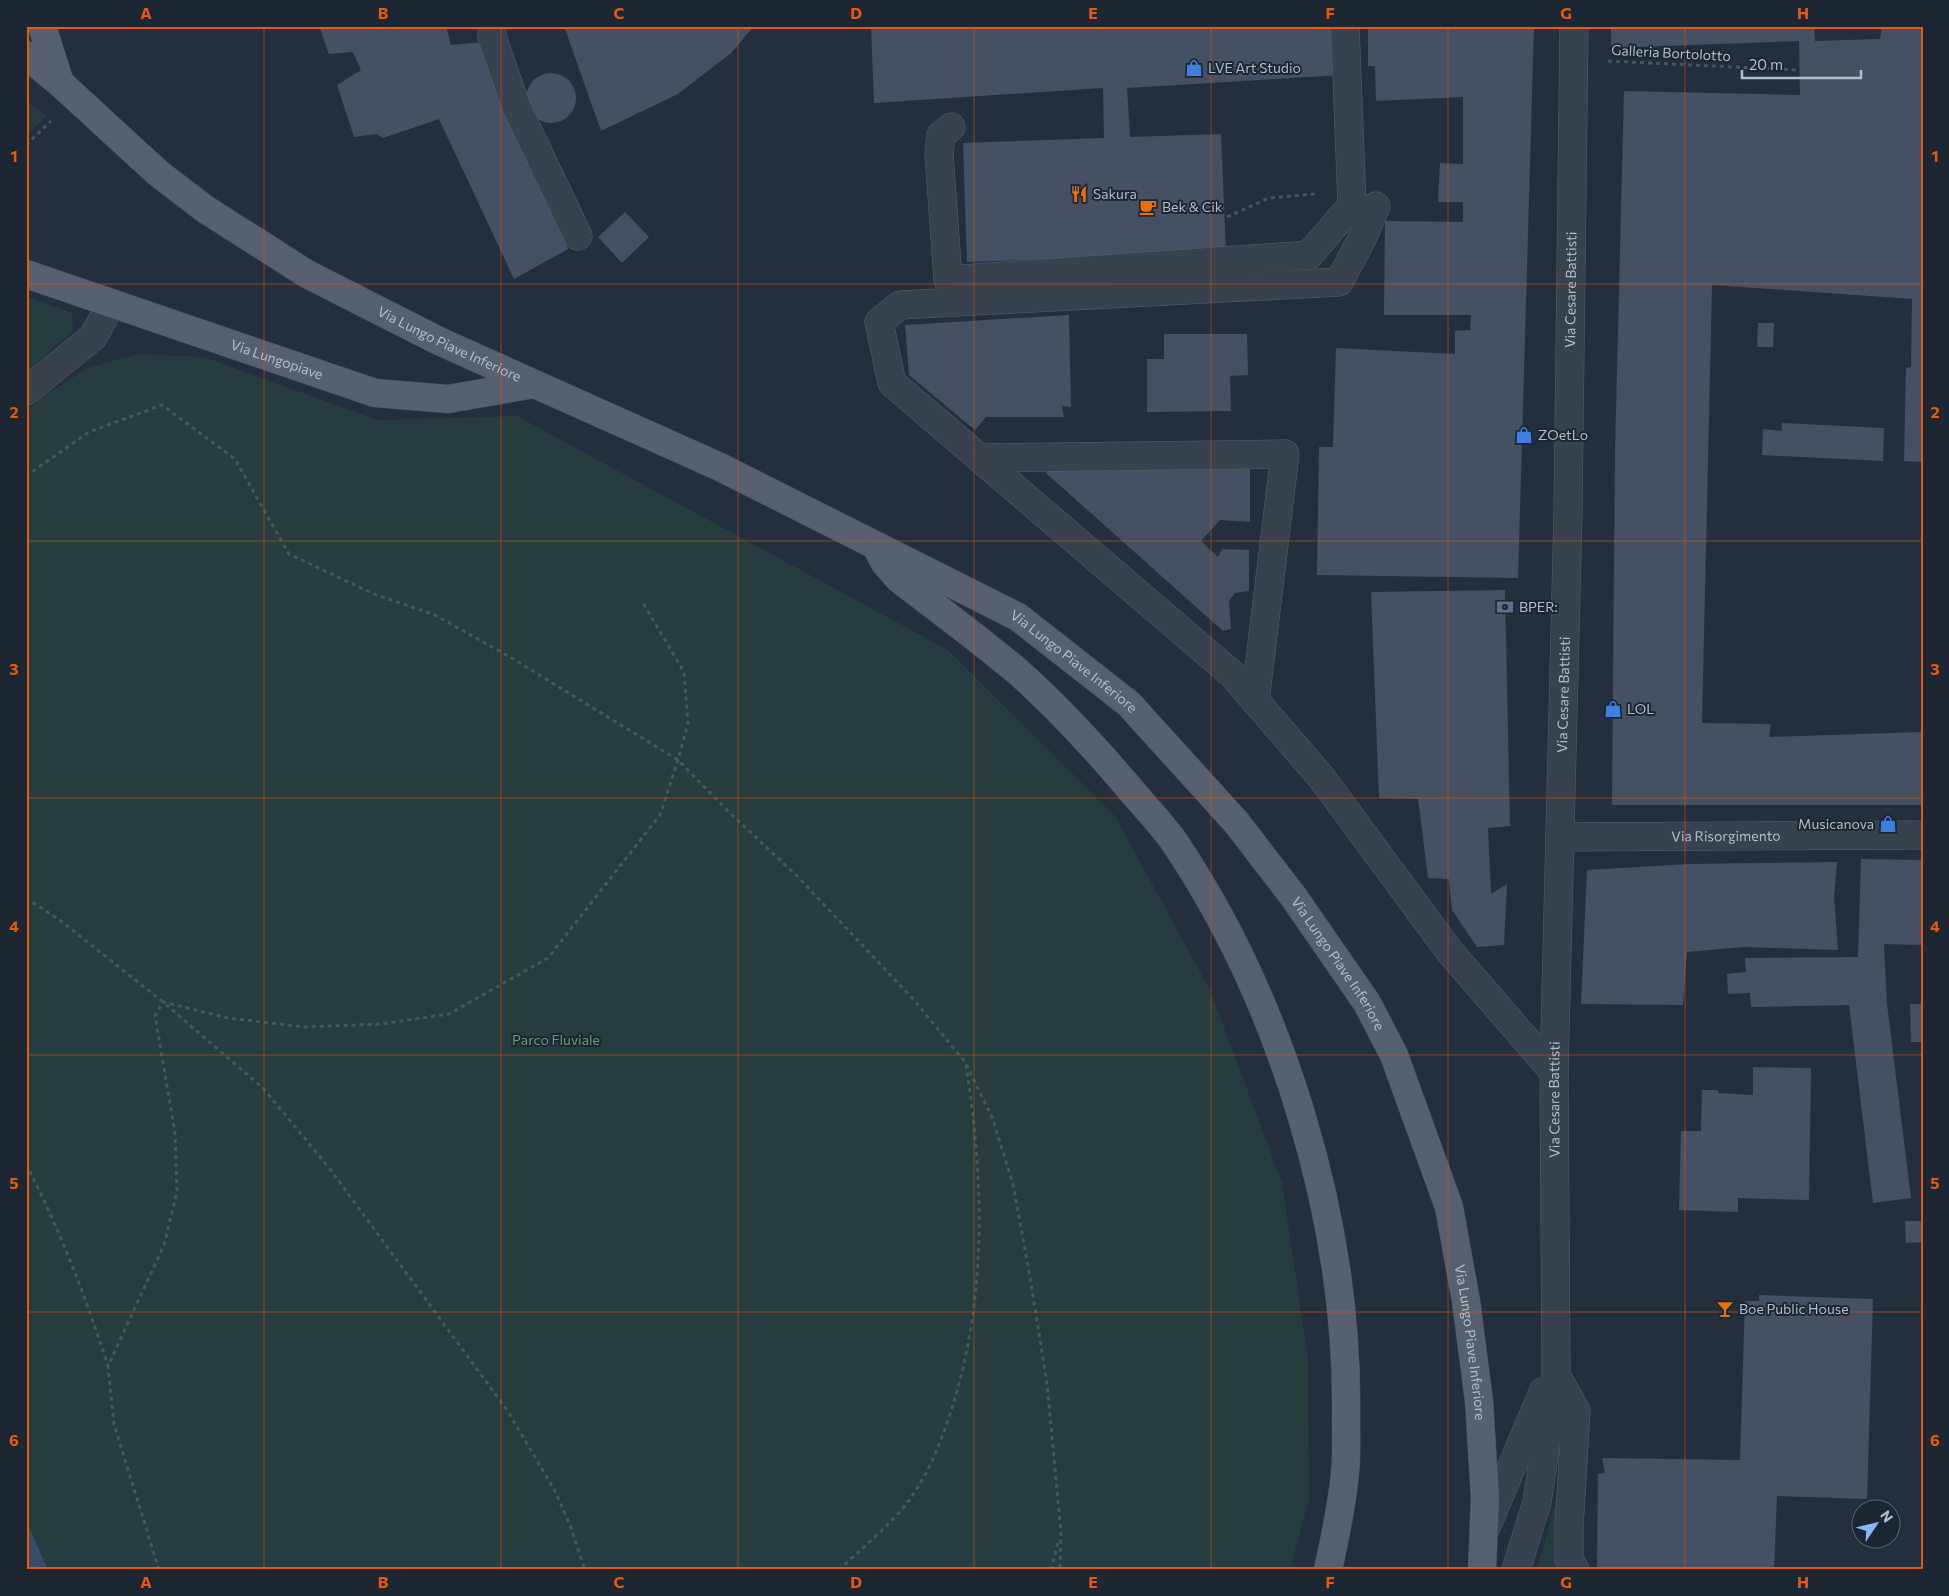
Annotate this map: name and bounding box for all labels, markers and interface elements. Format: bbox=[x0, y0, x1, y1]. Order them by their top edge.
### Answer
text: A bbox=[140, 3, 152, 22]
text: B bbox=[378, 3, 389, 22]
text: C bbox=[614, 3, 625, 22]
text: D bbox=[850, 3, 862, 22]
text: E bbox=[1088, 3, 1098, 22]
text: F bbox=[1325, 3, 1335, 22]
text: G bbox=[1560, 3, 1572, 22]
text: H bbox=[1797, 3, 1809, 22]
street label: Galleria Bortolotto bbox=[1611, 41, 1731, 64]
scale bar bbox=[1742, 48, 1860, 80]
text: 20 m bbox=[1749, 55, 1783, 73]
shop icon: LVE Art Studio bbox=[1184, 58, 1204, 78]
place label: LVE Art Studio bbox=[1208, 59, 1301, 76]
text: 1 bbox=[10, 146, 18, 165]
text: 1 bbox=[1931, 146, 1939, 165]
restaurant icon: Sakura bbox=[1069, 184, 1089, 204]
place label: Sakura bbox=[1093, 185, 1137, 202]
cafe icon: Bek & Cik bbox=[1138, 197, 1158, 217]
place label: Bek & Cik bbox=[1162, 198, 1223, 215]
street label: Via Cesare Battisti bbox=[1561, 231, 1579, 348]
street label: Via Lungo Piave Inferiore bbox=[375, 302, 524, 385]
street label: Via Lungopiave bbox=[229, 335, 325, 383]
text: 2 bbox=[9, 402, 19, 421]
text: 2 bbox=[1930, 402, 1940, 421]
shop icon: ZOetLo bbox=[1514, 425, 1534, 445]
place label: ZOetLo bbox=[1538, 426, 1588, 443]
bank icon: BPER: bbox=[1495, 597, 1515, 617]
place label: BPER: bbox=[1519, 598, 1558, 615]
street label: Via Lungo Piave Inferiore bbox=[1008, 606, 1141, 716]
street label: Via Cesare Battisti bbox=[1553, 636, 1573, 753]
text: 3 bbox=[9, 659, 19, 678]
text: 3 bbox=[1930, 659, 1940, 678]
shop icon: LOL bbox=[1603, 699, 1623, 719]
place label: LOL bbox=[1627, 700, 1654, 717]
shop icon: Musicanova bbox=[1878, 814, 1898, 834]
place label: Musicanova bbox=[1798, 815, 1874, 832]
street label: Via Risorgimento bbox=[1671, 827, 1781, 844]
street label: Via Lungo Piave Inferiore bbox=[1288, 893, 1389, 1033]
text: 4 bbox=[9, 916, 19, 935]
text: 4 bbox=[1930, 916, 1940, 935]
park label: Parco Fluviale bbox=[512, 1031, 600, 1048]
street label: Via Cesare Battisti bbox=[1545, 1041, 1563, 1158]
text: 5 bbox=[9, 1173, 19, 1192]
text: 5 bbox=[1930, 1173, 1940, 1192]
street label: Via Lungo Piave Inferiore bbox=[1452, 1263, 1489, 1421]
bar icon: Boe Public House bbox=[1715, 1299, 1735, 1319]
place label: Boe Public House bbox=[1739, 1300, 1849, 1317]
text: 6 bbox=[9, 1430, 19, 1449]
text: 6 bbox=[1930, 1430, 1940, 1449]
north arrow bbox=[1852, 1498, 1902, 1548]
text: N bbox=[1877, 1507, 1897, 1525]
text: A bbox=[140, 1572, 152, 1591]
text: B bbox=[378, 1572, 389, 1591]
text: C bbox=[614, 1572, 625, 1591]
text: D bbox=[850, 1572, 862, 1591]
text: E bbox=[1088, 1572, 1098, 1591]
text: F bbox=[1325, 1572, 1335, 1591]
text: G bbox=[1560, 1572, 1572, 1591]
text: H bbox=[1797, 1572, 1809, 1591]

